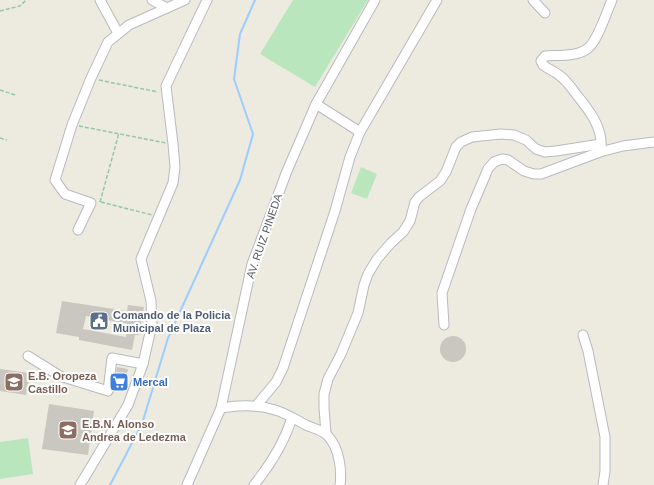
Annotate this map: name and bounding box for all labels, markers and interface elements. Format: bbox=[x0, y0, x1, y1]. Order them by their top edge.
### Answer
street label: AV. RUIZ PINEDA bbox=[244, 192, 284, 280]
place label: Comando de la Policia Municipal de Plaza bbox=[113, 309, 231, 334]
public building icon: Comando de la Policia Municipal de Plaza bbox=[88, 310, 110, 332]
place label: E.B. Oropeza Castillo bbox=[28, 370, 97, 395]
school or university icon: E.B. Oropeza Castillo bbox=[3, 371, 25, 393]
supermarket icon: Mercal bbox=[108, 371, 130, 393]
place label: Mercal bbox=[133, 376, 168, 388]
place label: E.B.N. Alonso Andrea de Ledezma bbox=[82, 418, 187, 443]
school or university icon: E.B.N. Alonso Andrea de Ledezma bbox=[57, 419, 79, 441]

